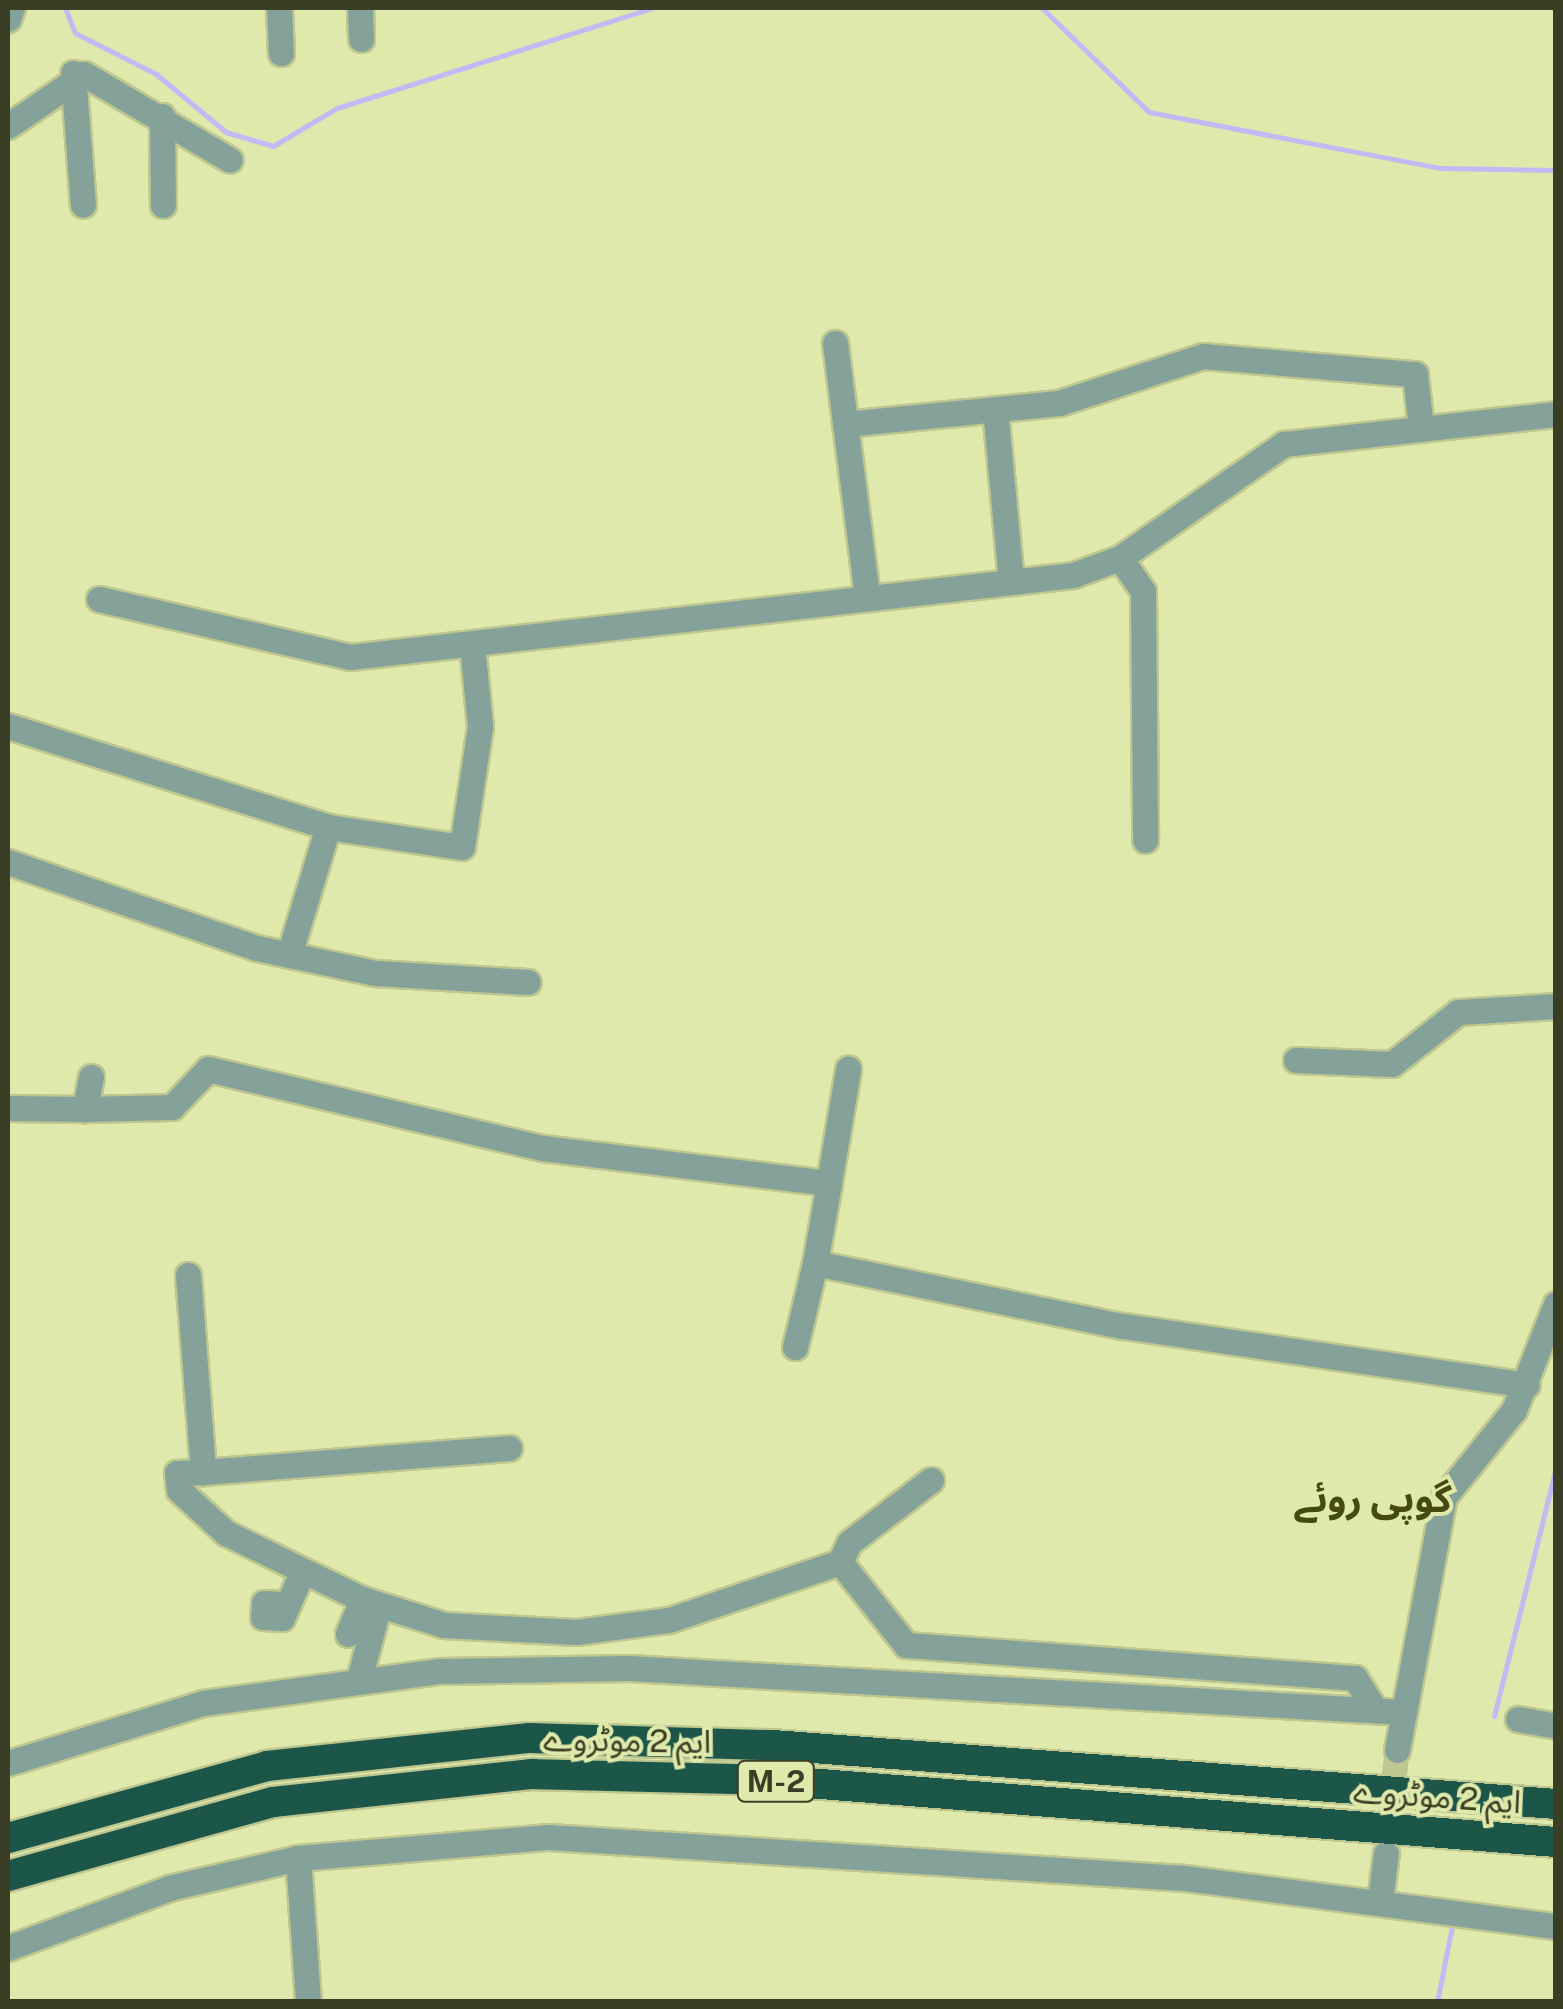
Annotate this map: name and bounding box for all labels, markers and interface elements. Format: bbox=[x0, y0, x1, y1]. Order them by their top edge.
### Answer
district label: گوپی روئے bbox=[1294, 1476, 1452, 1522]
street label: ایم 2 موٹروے bbox=[542, 1720, 712, 1762]
road number: M-2 bbox=[736, 1756, 816, 1806]
street label: ایم 2 موٹروے bbox=[1352, 1772, 1522, 1822]

